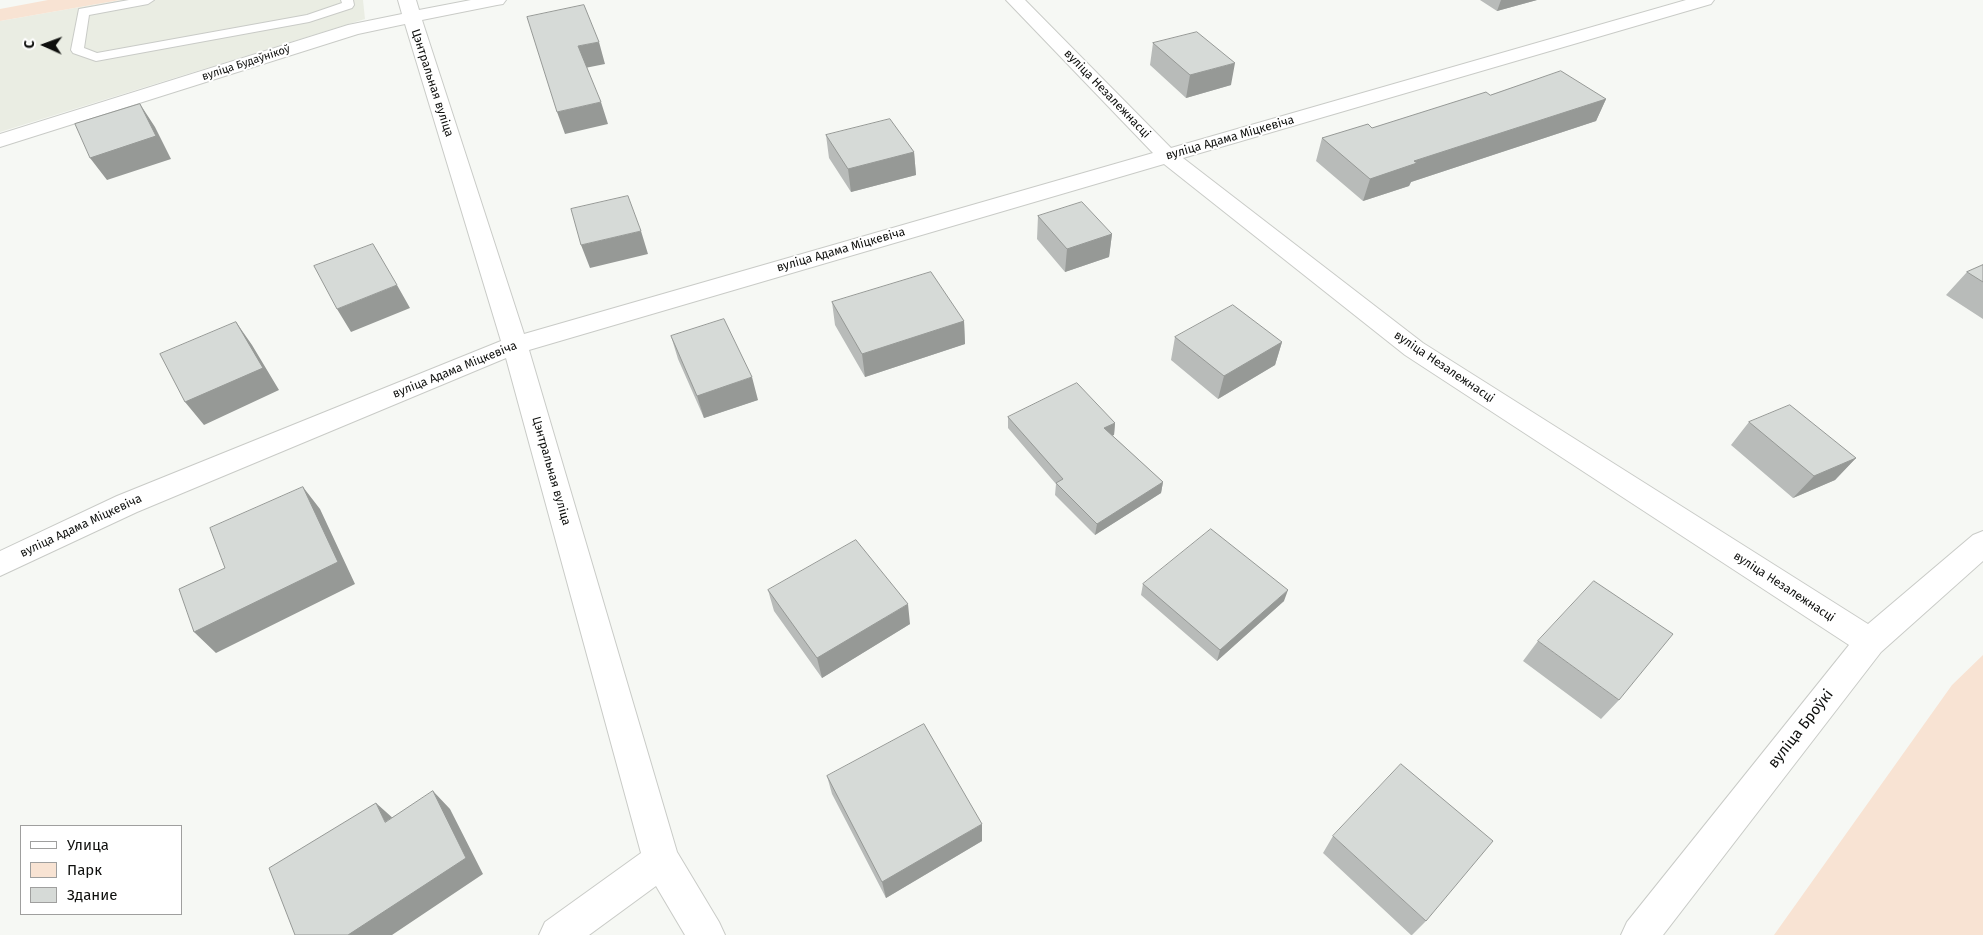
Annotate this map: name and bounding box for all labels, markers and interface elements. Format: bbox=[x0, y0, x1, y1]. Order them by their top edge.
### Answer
north arrow bbox=[20, 20, 70, 70]
street label: Цэнтральная вуліца bbox=[408, 27, 456, 139]
text: С bbox=[21, 40, 38, 49]
street label: вуліца Будаўнікоў bbox=[200, 42, 292, 84]
street label: вуліца Незалежнасці bbox=[1061, 47, 1153, 141]
street label: вуліца Адама Міцкевіча bbox=[1164, 113, 1296, 163]
street label: вуліца Адама Міцкевіча bbox=[775, 225, 907, 275]
street label: вуліца Незалежнасці bbox=[1391, 328, 1497, 406]
street label: вуліца Адама Міцкевіча bbox=[391, 338, 519, 402]
street label: Цэнтральная вуліца bbox=[529, 415, 573, 527]
street label: вуліца Адама Міцкевіча bbox=[18, 491, 144, 561]
street label: вуліца Незалежнасці bbox=[1731, 549, 1837, 625]
street label: вуліца Броўкі bbox=[1765, 686, 1837, 772]
legend bbox=[20, 825, 182, 915]
text: Улица bbox=[67, 836, 109, 854]
text: Парк bbox=[67, 861, 102, 879]
text: Здание bbox=[67, 886, 117, 904]

